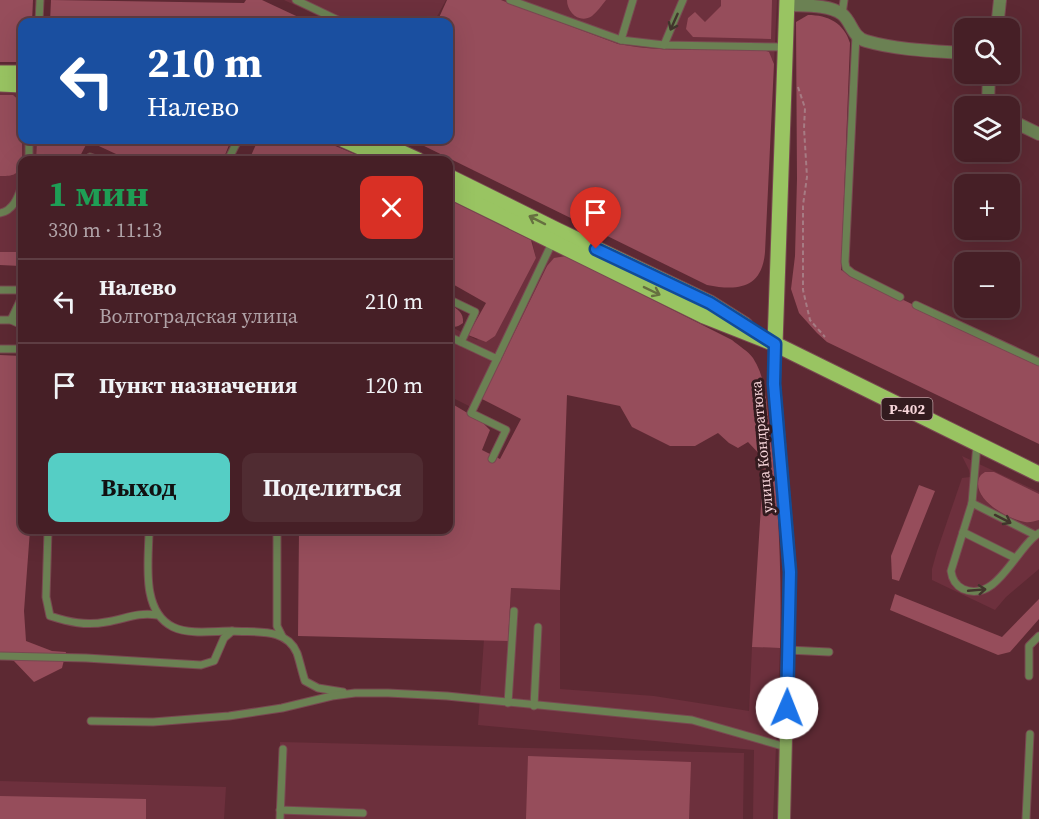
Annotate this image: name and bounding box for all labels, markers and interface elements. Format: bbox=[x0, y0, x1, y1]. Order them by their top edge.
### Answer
one-way arrow bbox=[667, 13, 679, 31]
map controls bbox=[954, 18, 1020, 318]
button: search bbox=[954, 18, 1020, 84]
text: 210 m bbox=[147, 33, 262, 91]
icon: left bbox=[48, 42, 126, 120]
text: Налево bbox=[147, 88, 239, 125]
button: layers bbox=[954, 96, 1020, 162]
text: 1 мин bbox=[48, 169, 149, 218]
button: + bbox=[954, 174, 1020, 240]
button: close bbox=[360, 176, 423, 239]
pin bbox=[570, 187, 621, 249]
icon: arrive bbox=[579, 196, 612, 229]
one-way arrow bbox=[529, 214, 547, 226]
text: 330 m · 11:13 bbox=[48, 216, 162, 244]
button: − bbox=[954, 252, 1020, 318]
text: Налево bbox=[99, 272, 176, 302]
icon: left bbox=[48, 285, 81, 318]
one-way arrow bbox=[642, 285, 660, 297]
text: 210 m bbox=[365, 286, 423, 316]
text: Волгоградская улица bbox=[99, 302, 298, 330]
icon: arrive bbox=[48, 369, 81, 402]
text: Пункт назначения bbox=[99, 370, 297, 400]
text: 120 m bbox=[365, 370, 423, 400]
street label: улица Кондратюка bbox=[745, 380, 778, 514]
road number: Р-402 bbox=[882, 398, 932, 420]
button: Выход bbox=[48, 453, 230, 522]
button: Поделиться bbox=[242, 453, 423, 522]
one-way arrow bbox=[994, 514, 1012, 526]
one-way arrow bbox=[967, 584, 986, 595]
position arrow bbox=[755, 676, 819, 740]

